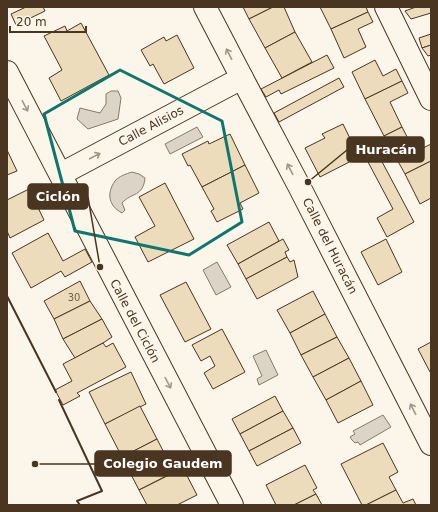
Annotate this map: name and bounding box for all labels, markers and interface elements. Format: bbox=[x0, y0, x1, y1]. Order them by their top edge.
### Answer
scale bar bbox=[10, 8, 86, 34]
text: 20 m bbox=[16, 15, 47, 29]
one-way arrow bbox=[225, 48, 232, 60]
one-way arrow bbox=[22, 100, 29, 112]
street label: Calle Alisios bbox=[116, 103, 186, 149]
callout: Huracán bbox=[347, 137, 424, 162]
text: Huracán bbox=[355, 142, 417, 157]
one-way arrow bbox=[89, 152, 101, 159]
one-way arrow bbox=[286, 163, 293, 175]
callout: Ciclón bbox=[28, 184, 88, 209]
text: Ciclón bbox=[36, 189, 80, 204]
street label: Calle del Huracán bbox=[300, 196, 360, 296]
street label: Calle del Ciclón bbox=[107, 277, 163, 365]
house number: 30 bbox=[68, 292, 80, 303]
one-way arrow bbox=[165, 377, 173, 389]
one-way arrow bbox=[409, 403, 416, 415]
callout: Colegio Gaudem bbox=[95, 451, 231, 476]
text: Colegio Gaudem bbox=[103, 456, 223, 471]

